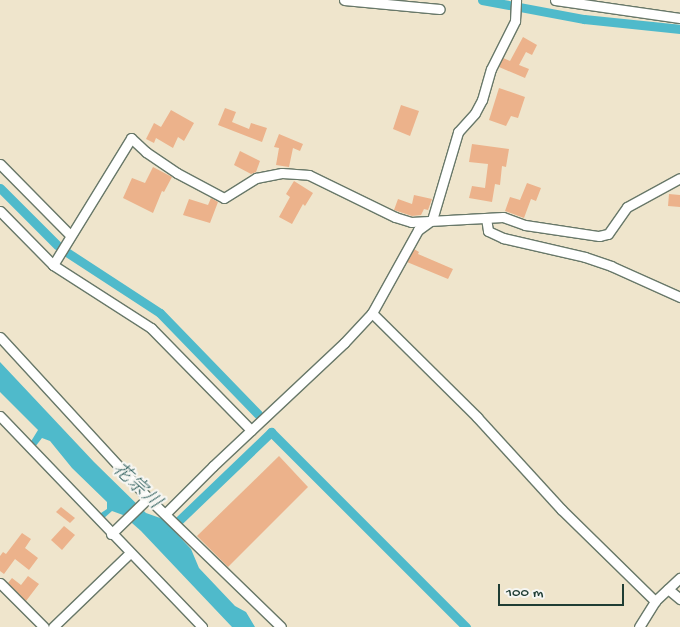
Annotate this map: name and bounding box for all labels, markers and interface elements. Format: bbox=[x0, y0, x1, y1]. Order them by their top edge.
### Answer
water label: 花宗川 bbox=[106, 458, 166, 516]
scale bar bbox=[500, 574, 626, 606]
text: 100 m bbox=[506, 584, 543, 602]

